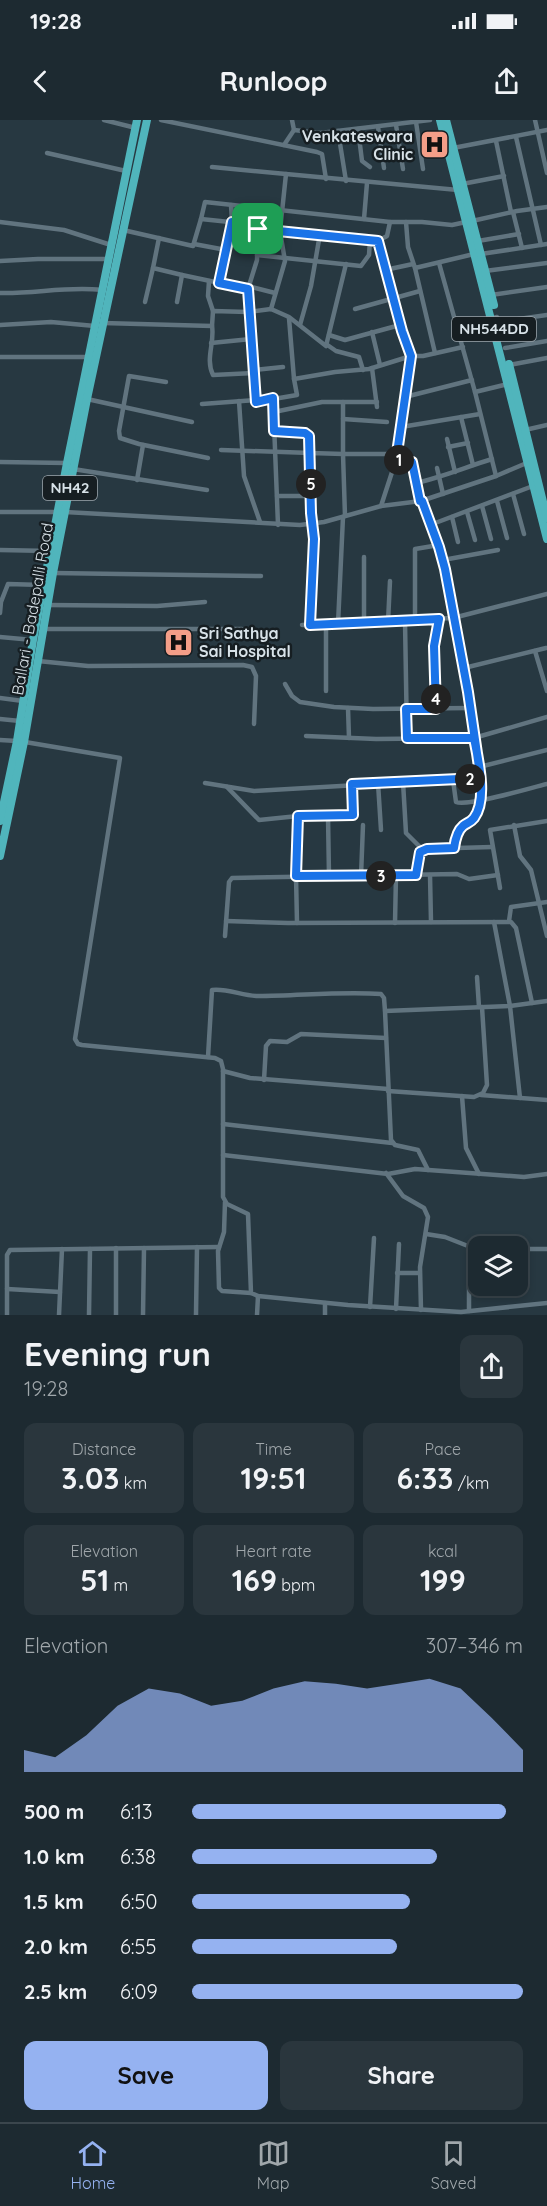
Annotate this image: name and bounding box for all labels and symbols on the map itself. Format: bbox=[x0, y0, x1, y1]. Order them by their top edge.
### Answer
place label: Venkateswara Clinic bbox=[302, 126, 413, 164]
hospital icon: Venkateswara Clinic bbox=[418, 129, 450, 161]
pin bbox=[232, 203, 283, 254]
road number: NH544DD bbox=[452, 317, 536, 341]
pin: 1 bbox=[384, 445, 414, 475]
pin: 5 bbox=[296, 469, 326, 499]
road number: NH42 bbox=[43, 476, 97, 500]
street label: Ballari - Badepalli Road bbox=[7, 521, 57, 697]
place label: Sri Sathya Sai Hospital bbox=[199, 623, 291, 661]
hospital icon: Sri Sathya Sai Hospital bbox=[162, 626, 194, 658]
pin: 4 bbox=[421, 684, 451, 714]
pin: 2 bbox=[455, 764, 485, 794]
pin: 3 bbox=[366, 861, 396, 891]

